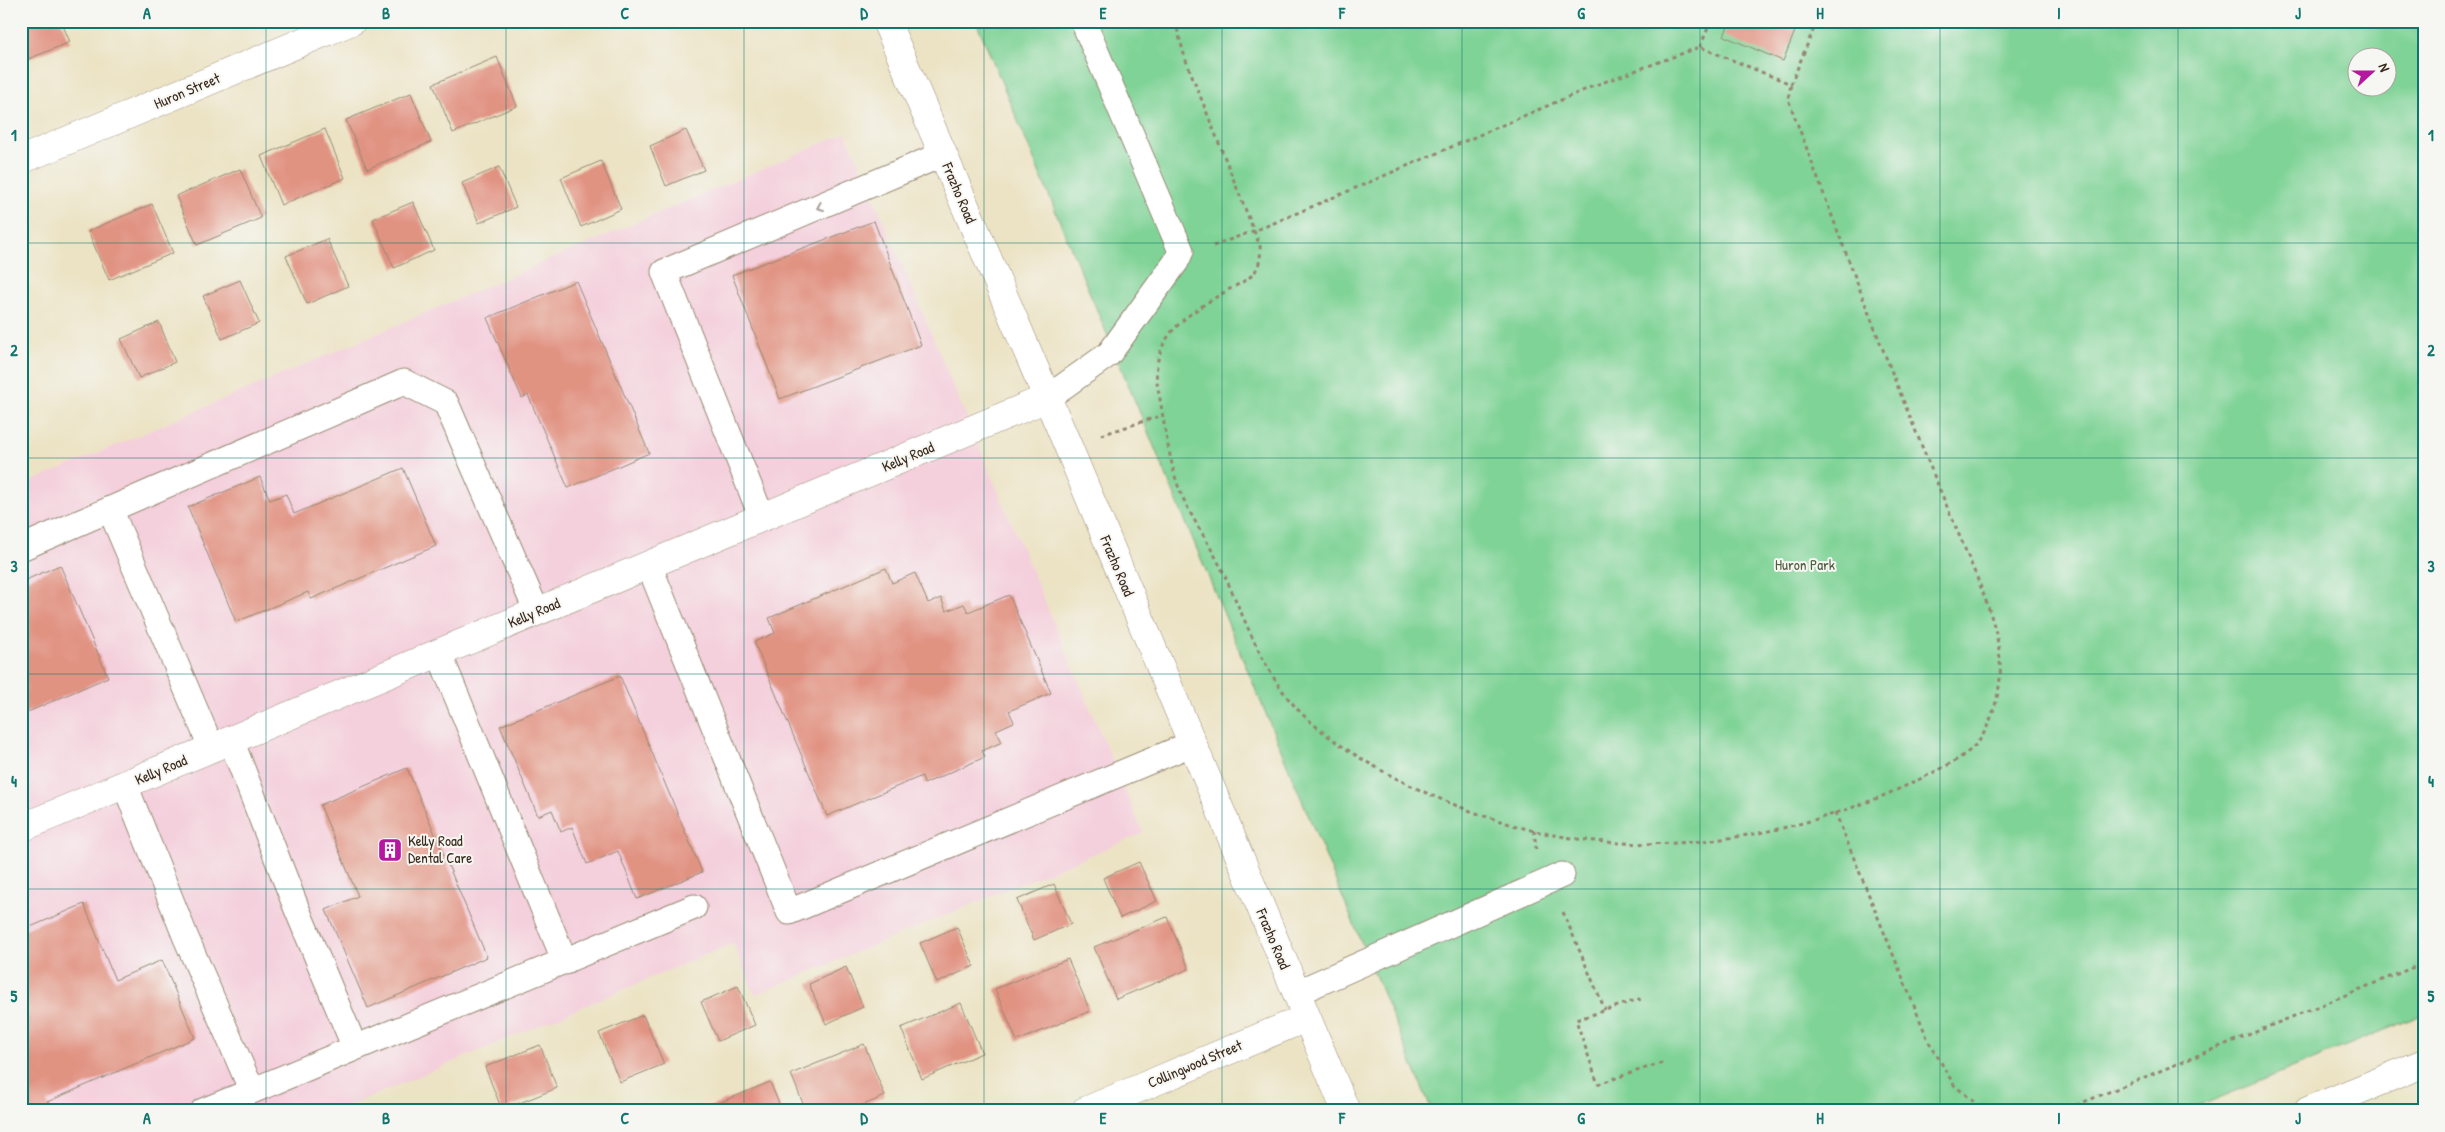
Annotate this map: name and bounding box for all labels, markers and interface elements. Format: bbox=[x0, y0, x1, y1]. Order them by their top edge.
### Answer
text: A bbox=[143, 2, 151, 24]
text: B bbox=[382, 2, 390, 24]
text: C bbox=[621, 2, 630, 24]
text: D bbox=[860, 2, 868, 24]
text: E bbox=[1099, 2, 1107, 24]
text: F bbox=[1338, 2, 1346, 24]
text: G bbox=[1577, 2, 1585, 24]
text: H bbox=[1816, 2, 1824, 24]
text: I bbox=[2057, 2, 2061, 24]
text: J bbox=[2295, 2, 2301, 24]
north arrow bbox=[2348, 48, 2398, 98]
text: N bbox=[2374, 60, 2395, 75]
street label: Huron Street bbox=[150, 67, 224, 114]
text: 1 bbox=[11, 124, 17, 146]
text: 1 bbox=[2428, 124, 2434, 146]
street label: Frazho Road bbox=[937, 158, 982, 227]
one-way arrow bbox=[816, 200, 825, 211]
text: 2 bbox=[10, 339, 18, 361]
text: 2 bbox=[2427, 339, 2435, 361]
street label: Kelly Road bbox=[879, 436, 937, 477]
street label: Frazho Road bbox=[1095, 531, 1140, 600]
park label: Huron Park bbox=[1775, 554, 1835, 575]
text: 3 bbox=[10, 555, 18, 577]
text: 3 bbox=[2427, 555, 2435, 577]
street label: Kelly Road bbox=[505, 592, 563, 633]
street label: Kelly Road bbox=[132, 749, 190, 790]
text: 4 bbox=[11, 770, 17, 792]
text: 4 bbox=[2428, 770, 2434, 792]
place label: Kelly Road Dental Care bbox=[408, 830, 472, 868]
building icon: Kelly Road Dental Care bbox=[377, 837, 403, 863]
street label: Frazho Road bbox=[1251, 904, 1296, 973]
text: 5 bbox=[11, 985, 18, 1007]
text: 5 bbox=[2428, 985, 2435, 1007]
street label: Collingwood Street bbox=[1144, 1034, 1246, 1093]
text: A bbox=[143, 1107, 151, 1129]
text: B bbox=[382, 1107, 390, 1129]
text: C bbox=[621, 1107, 630, 1129]
text: D bbox=[860, 1107, 868, 1129]
text: E bbox=[1099, 1107, 1107, 1129]
text: F bbox=[1338, 1107, 1346, 1129]
text: G bbox=[1577, 1107, 1585, 1129]
text: H bbox=[1816, 1107, 1824, 1129]
text: I bbox=[2057, 1107, 2061, 1129]
text: J bbox=[2295, 1107, 2301, 1129]

